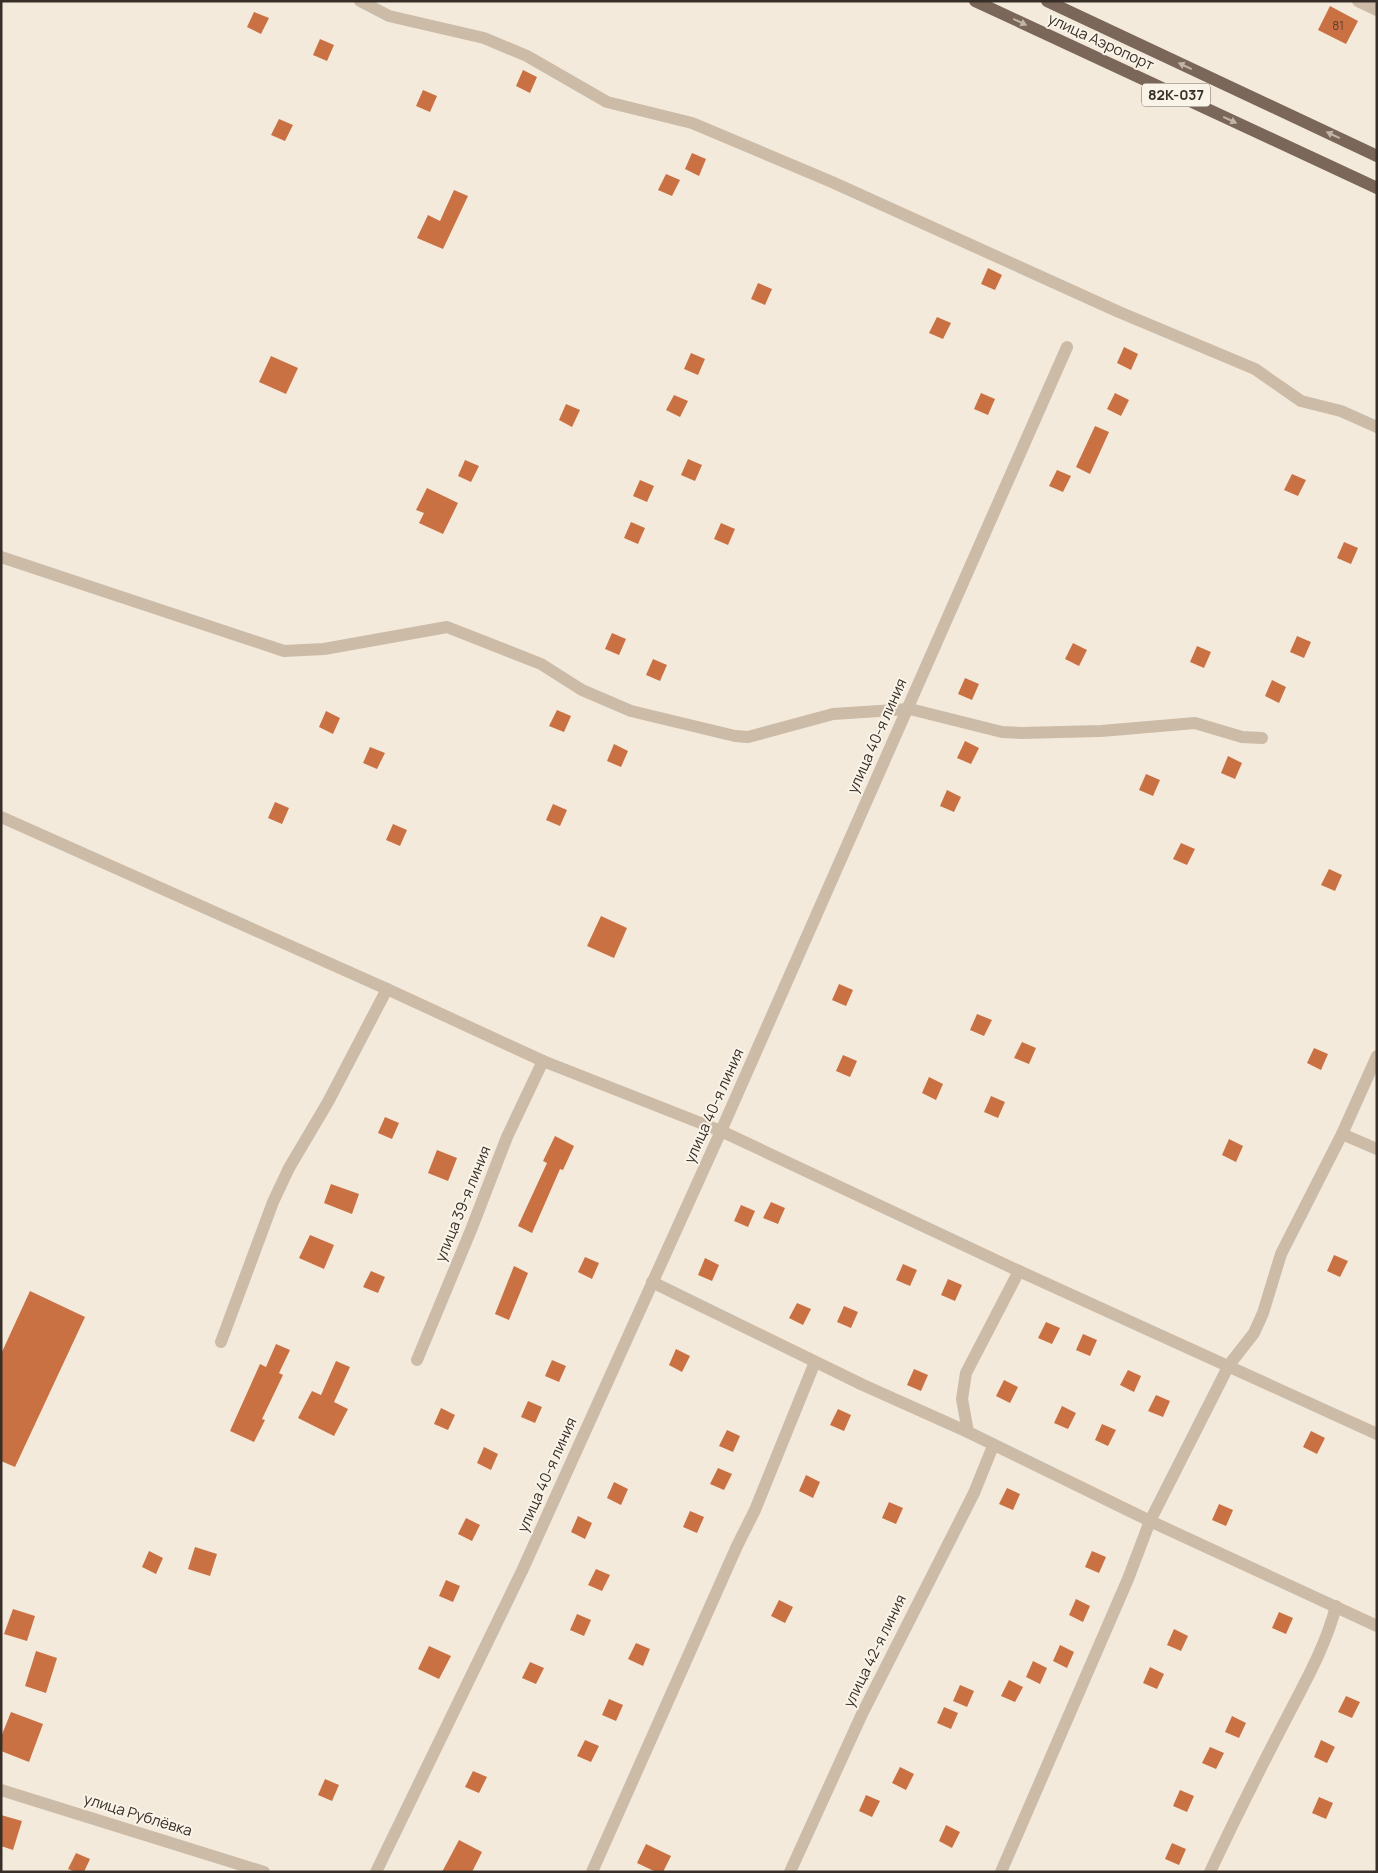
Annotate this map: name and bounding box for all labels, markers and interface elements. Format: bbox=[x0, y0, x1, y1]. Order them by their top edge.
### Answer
street label: улица Аэропорт bbox=[1045, 8, 1158, 75]
house number: 81 bbox=[1332, 17, 1344, 34]
one-way arrow bbox=[1013, 18, 1027, 26]
one-way arrow bbox=[1178, 62, 1193, 70]
road number: 82К-037 bbox=[1142, 84, 1210, 106]
one-way arrow bbox=[1223, 116, 1237, 124]
one-way arrow bbox=[1326, 131, 1340, 139]
street label: улица 40-я линия bbox=[842, 675, 911, 797]
street label: улица 40-я линия bbox=[679, 1045, 748, 1167]
street label: улица 39-я линия bbox=[430, 1143, 495, 1265]
street label: улица 40-я линия bbox=[512, 1414, 581, 1536]
street label: улица 42-я линия bbox=[838, 1591, 911, 1711]
street label: улица Рублёвка bbox=[81, 1788, 195, 1841]

